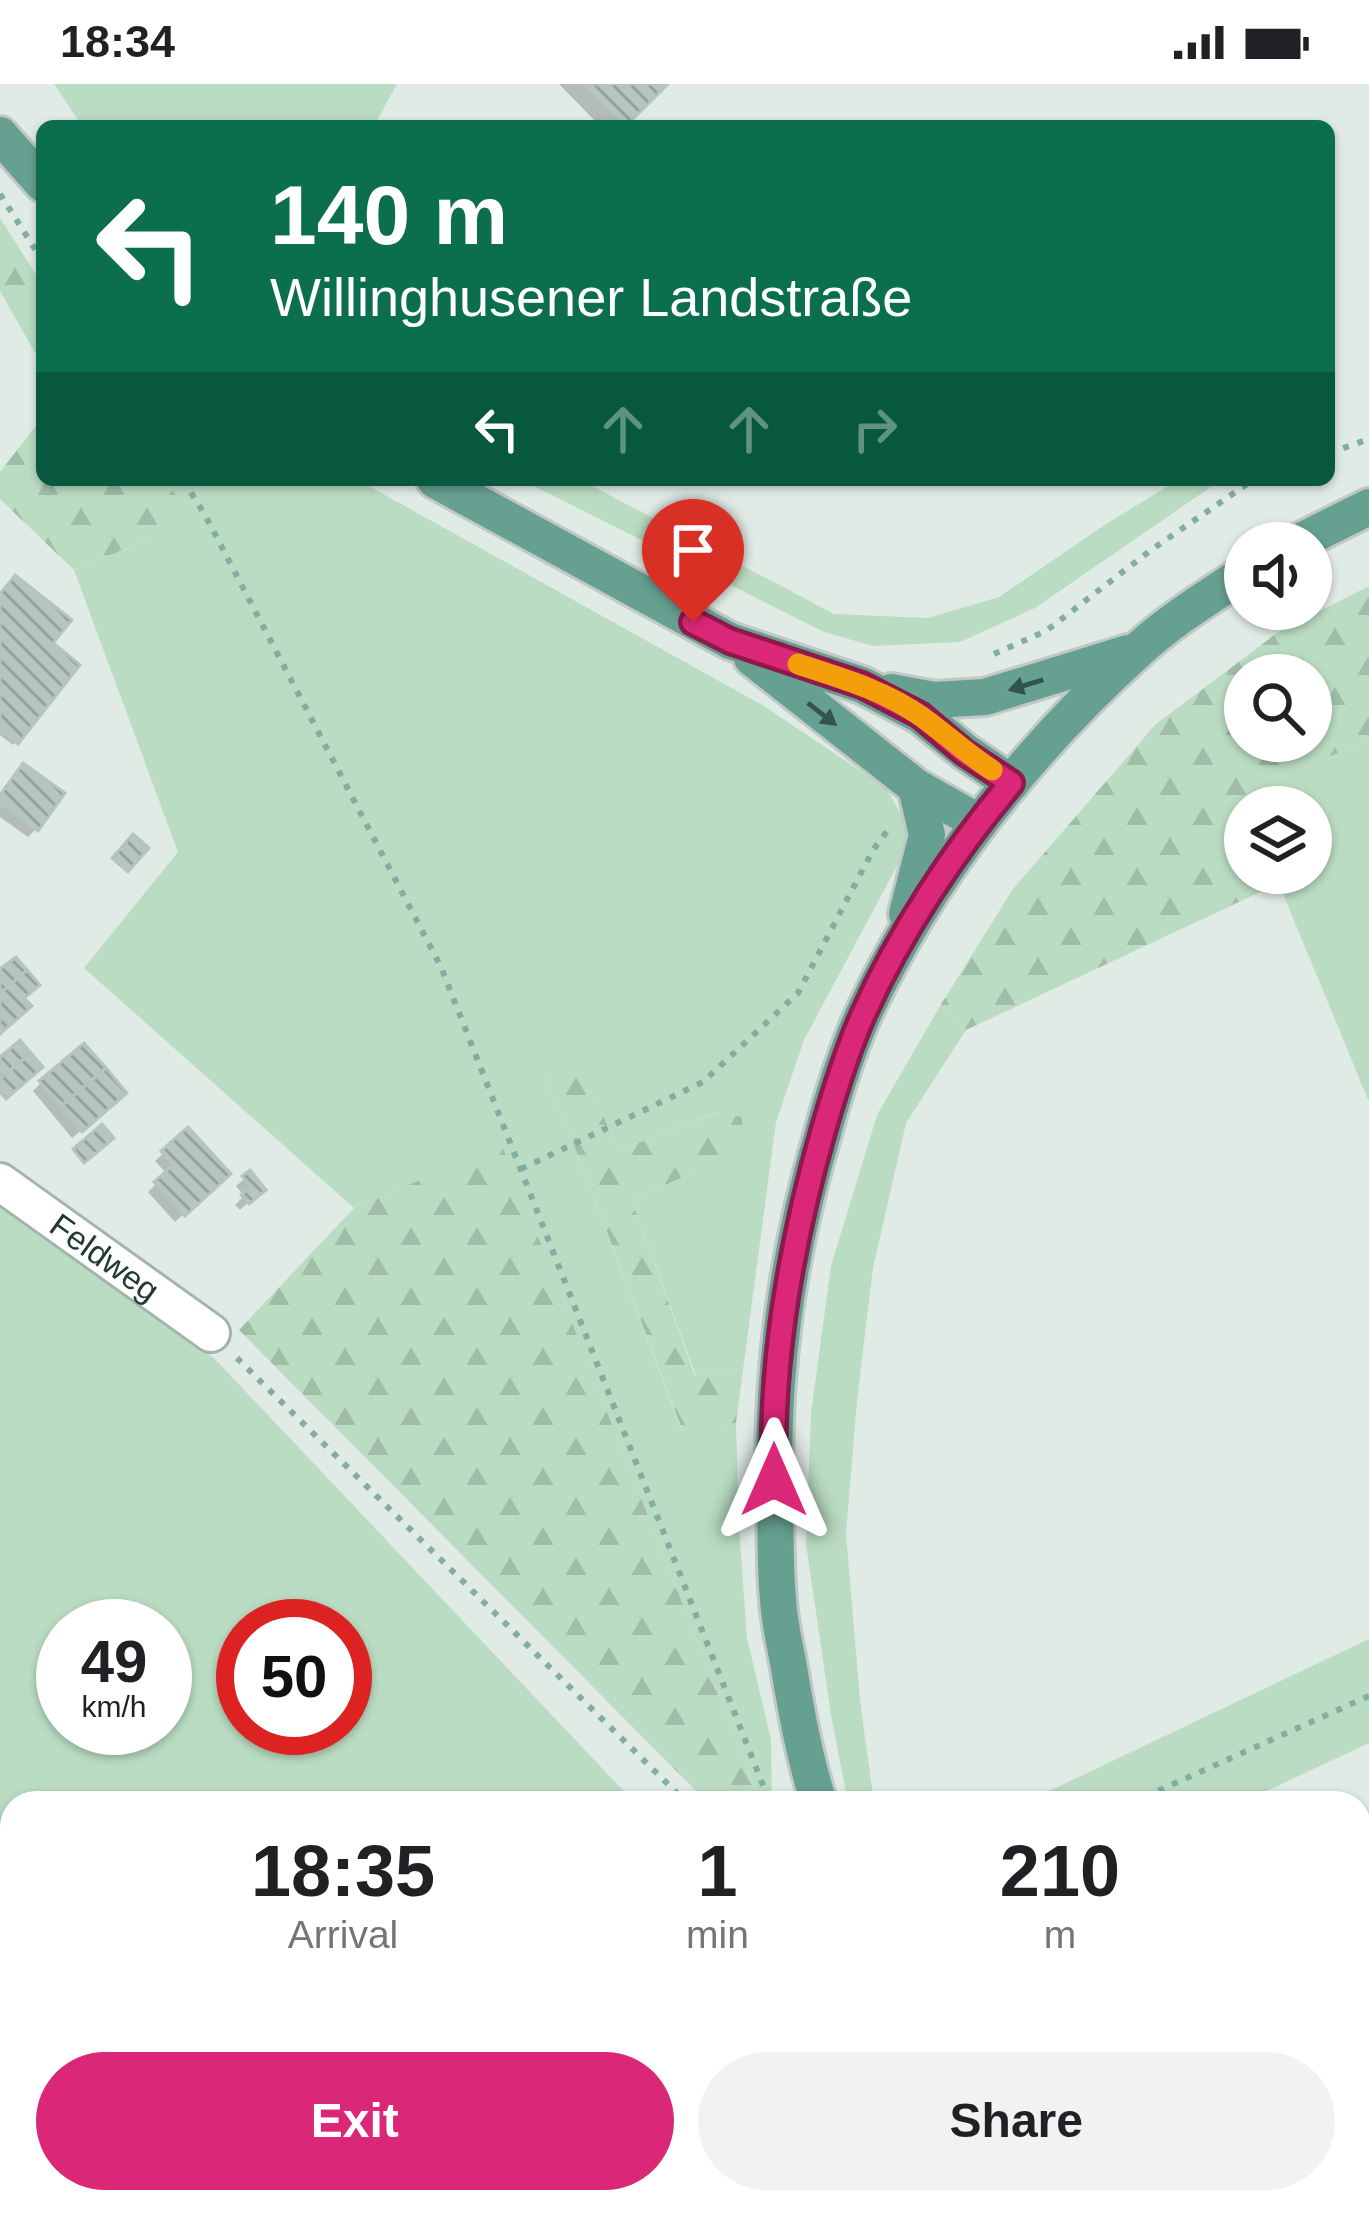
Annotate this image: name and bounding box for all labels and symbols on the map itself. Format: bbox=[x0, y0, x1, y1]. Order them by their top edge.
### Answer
pin bbox=[642, 499, 744, 622]
one-way arrow bbox=[1007, 677, 1044, 695]
one-way arrow bbox=[807, 701, 838, 726]
street label: Feldweg bbox=[43, 1206, 166, 1308]
position arrow bbox=[711, 1417, 837, 1543]
speed limit sign: 50 bbox=[216, 1599, 372, 1755]

